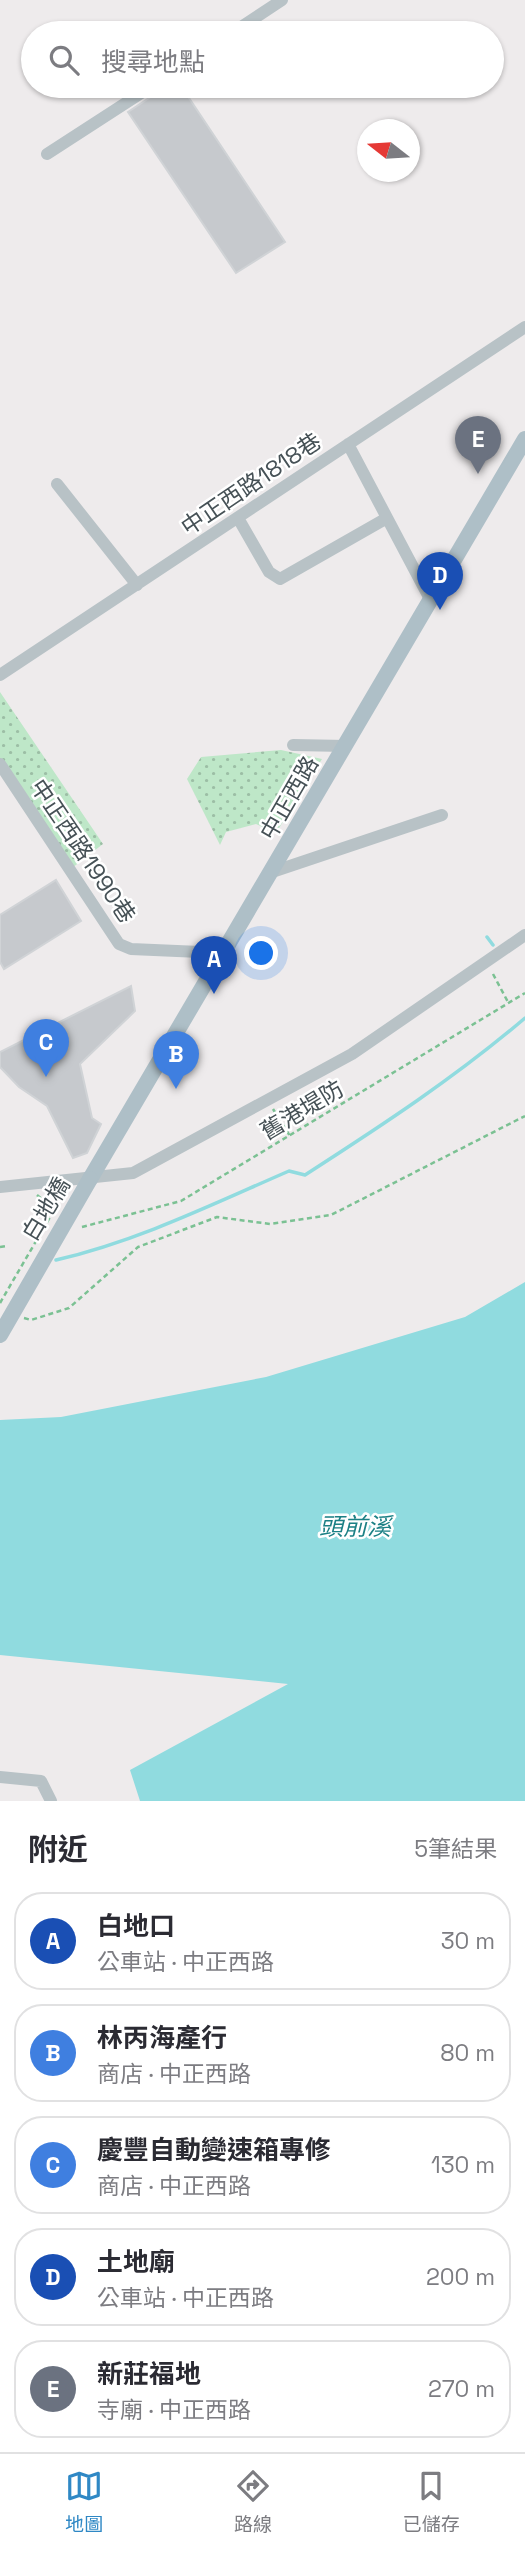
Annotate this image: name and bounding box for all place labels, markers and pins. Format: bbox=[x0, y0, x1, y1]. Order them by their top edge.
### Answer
pin: E bbox=[455, 416, 501, 474]
pin: D bbox=[417, 552, 463, 610]
pin: A bbox=[191, 936, 237, 994]
pin: C bbox=[23, 1019, 69, 1077]
pin: B bbox=[153, 1031, 199, 1089]

